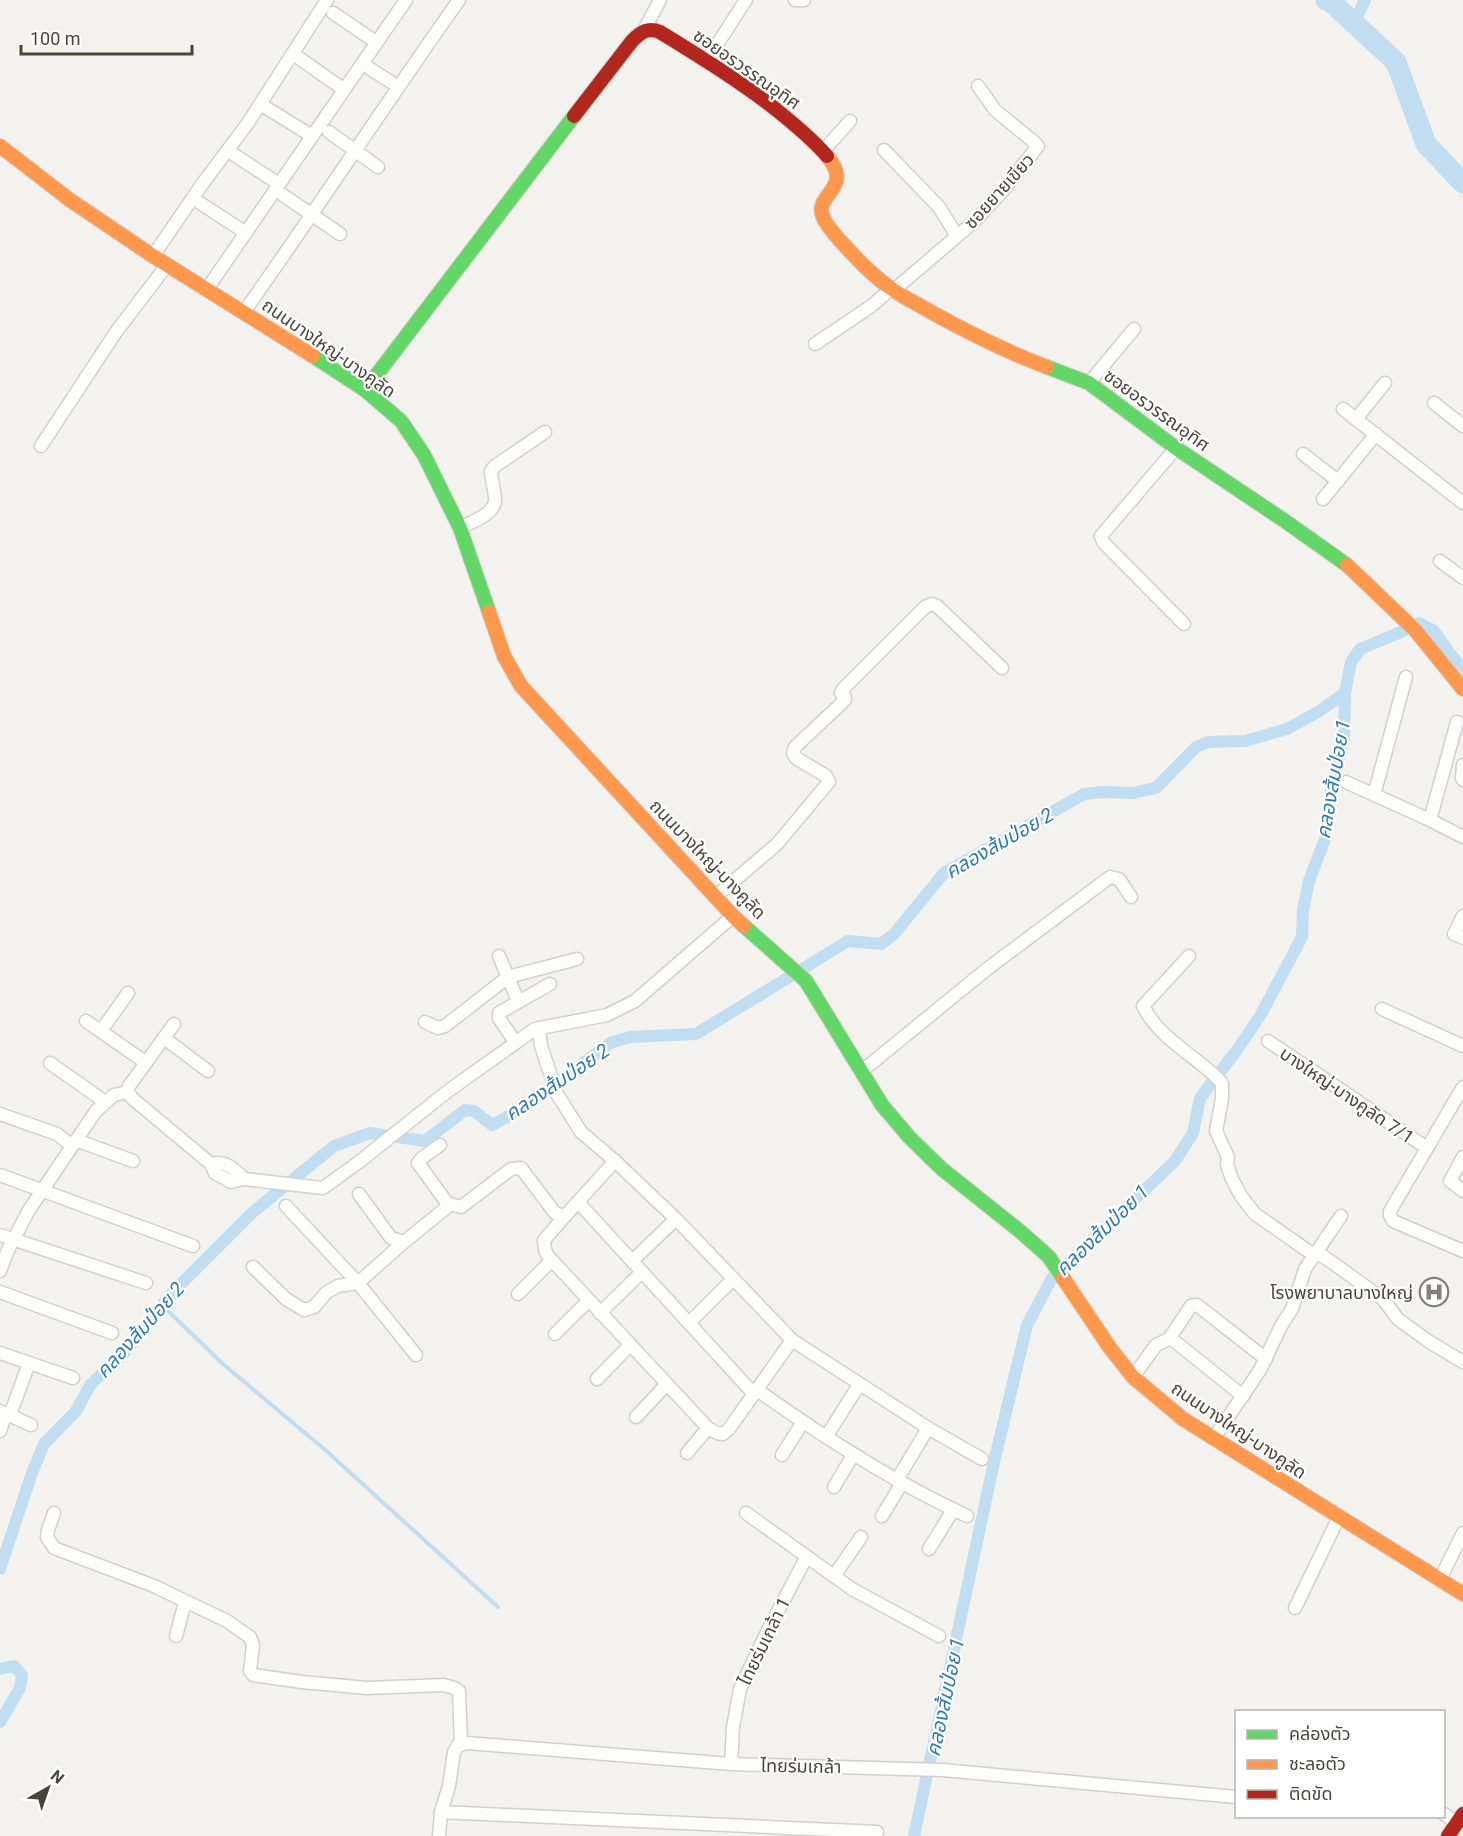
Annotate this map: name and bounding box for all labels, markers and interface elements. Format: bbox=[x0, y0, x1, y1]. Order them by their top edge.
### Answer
scale bar bbox=[21, 18, 192, 56]
street label: ซอยอรวรรณอุทิศ bbox=[689, 24, 804, 114]
text: 100 m bbox=[30, 28, 81, 49]
street label: ซอยยายเขียว bbox=[960, 149, 1038, 233]
street label: ถนนบางใหญ่-บางคูลัด bbox=[257, 294, 400, 404]
street label: ซอยอรวรรณอุทิศ bbox=[1099, 365, 1214, 456]
water label: คลองส้มป่อย 1 bbox=[1311, 717, 1355, 841]
street label: ถนนบางใหญ่-บางคูลัด bbox=[644, 795, 770, 925]
water label: คลองส้มป่อย 2 bbox=[941, 802, 1057, 884]
water label: คลองส้มป่อย 2 bbox=[500, 1038, 614, 1126]
street label: บางใหญ่-บางคูลัด 7/1 bbox=[1275, 1042, 1418, 1149]
water label: คลองส้มป่อย 1 bbox=[1050, 1179, 1154, 1281]
hospital icon: โรงพยาบาลบางใหญ่ bbox=[1418, 1276, 1450, 1308]
water label: คลองส้มป่อย 2 bbox=[91, 1277, 189, 1383]
place label: โรงพยาบาลบางใหญ่ bbox=[1270, 1282, 1413, 1303]
street label: ถนนบางใหญ่-บางคูลัด bbox=[1166, 1377, 1310, 1485]
street label: ไทยร่มเกล้า 1 bbox=[733, 1594, 794, 1689]
water label: คลองส้มป่อย 1 bbox=[921, 1635, 969, 1759]
legend bbox=[1235, 1710, 1445, 1818]
text: คล่องตัว bbox=[1289, 1723, 1351, 1744]
text: ชะลอตัว bbox=[1289, 1753, 1346, 1774]
street label: ไทยร่มเกล้า bbox=[759, 1755, 842, 1777]
north arrow bbox=[18, 1758, 78, 1818]
text: N bbox=[47, 1766, 68, 1788]
text: ติดขัด bbox=[1289, 1783, 1332, 1804]

